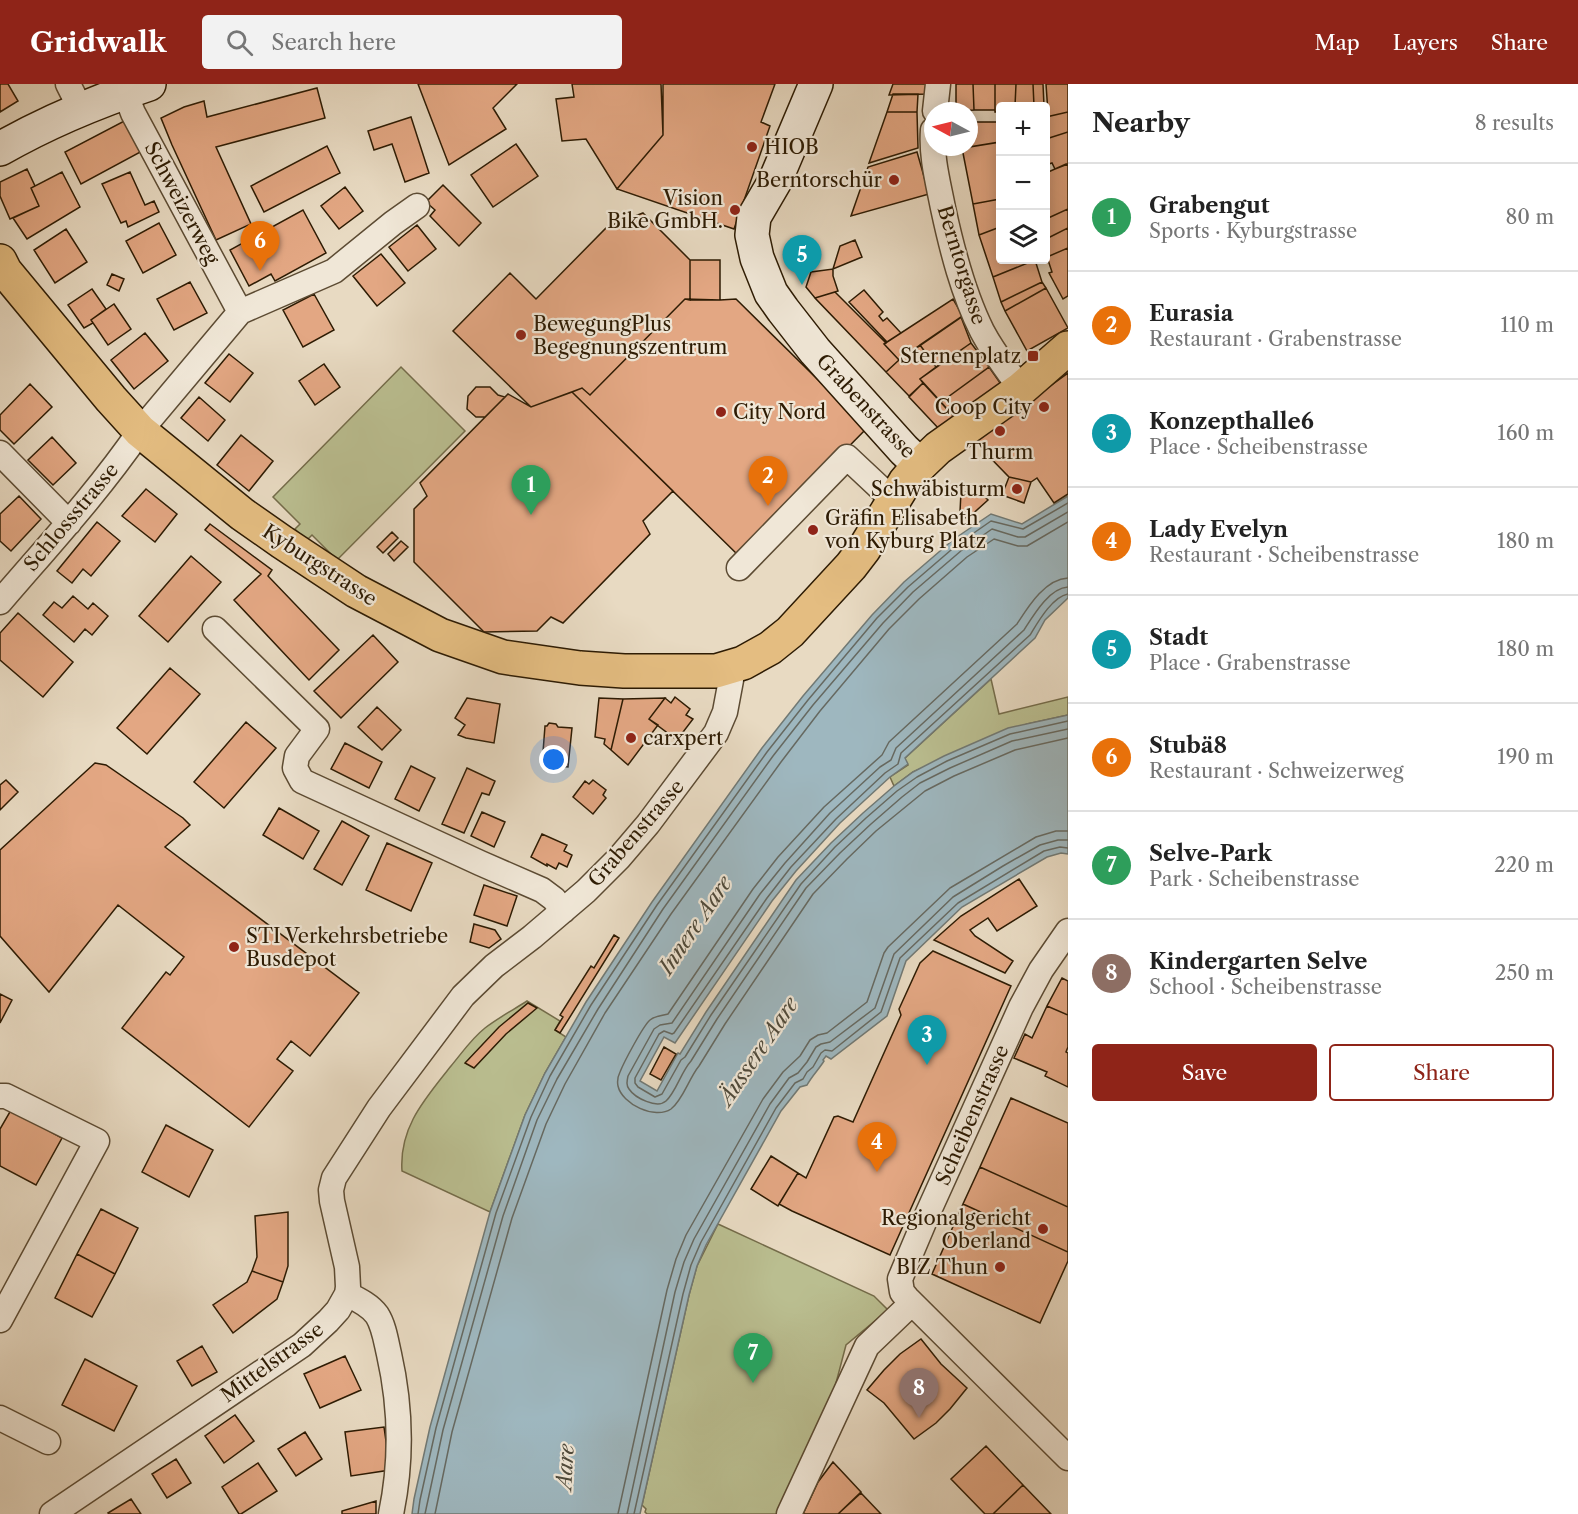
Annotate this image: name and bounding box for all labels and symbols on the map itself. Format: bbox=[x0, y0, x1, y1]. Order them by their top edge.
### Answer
north arrow bbox=[924, 102, 978, 156]
place label: HIOB bbox=[764, 135, 819, 159]
street label: Schweizerweg bbox=[140, 138, 225, 269]
marker: HIOB bbox=[745, 140, 759, 154]
place label: Berntorschür bbox=[756, 168, 883, 192]
marker: Berntorschür bbox=[887, 173, 901, 187]
place label: Vision Bike GmbH. bbox=[607, 186, 723, 233]
street label: Berntorgasse bbox=[932, 202, 992, 328]
marker: Vision Bike GmbH. bbox=[728, 203, 742, 217]
pin: 6 bbox=[240, 222, 280, 271]
pin: 5 bbox=[782, 236, 822, 285]
place label: BewegungPlus Begegnungszentrum bbox=[533, 312, 728, 359]
marker: BewegungPlus Begegnungszentrum bbox=[514, 328, 528, 342]
place label: Sternenplatz bbox=[900, 344, 1021, 368]
street label: Grabenstrasse bbox=[812, 349, 920, 463]
marker: Sternenplatz bbox=[1026, 349, 1040, 363]
place label: Coop City bbox=[935, 395, 1033, 419]
place label: City Nord bbox=[733, 400, 826, 424]
marker: Coop City bbox=[1037, 400, 1051, 414]
marker: City Nord bbox=[714, 405, 728, 419]
marker: Thurm bbox=[993, 424, 1007, 438]
place label: Thurm bbox=[967, 440, 1034, 464]
pin: 2 bbox=[748, 456, 788, 506]
street label: Schlossstrasse bbox=[19, 458, 123, 576]
pin: 1 bbox=[512, 466, 550, 515]
place label: Schwäbisturm bbox=[871, 477, 1005, 501]
marker: Schwäbisturm bbox=[1010, 482, 1024, 496]
place label: Gräfin Elisabeth von Kyburg Platz bbox=[824, 506, 986, 553]
street label: Kyburgstrasse bbox=[258, 519, 382, 611]
marker: Gräfin Elisabeth von Kyburg Platz bbox=[806, 523, 820, 537]
place label: carxpert bbox=[643, 726, 723, 750]
marker: carxpert bbox=[624, 731, 638, 745]
your location bbox=[539, 745, 568, 774]
street label: Grabenstrasse bbox=[583, 775, 689, 891]
water label: Innere Aare bbox=[652, 870, 737, 980]
place label: STI Verkehrsbetriebe Busdepot bbox=[246, 924, 448, 971]
marker: STI Verkehrsbetriebe Busdepot bbox=[227, 940, 241, 954]
water label: Äussere Aare bbox=[711, 992, 804, 1112]
pin: 3 bbox=[908, 1016, 946, 1065]
street label: Scheibenstrasse bbox=[930, 1041, 1014, 1189]
pin: 4 bbox=[858, 1122, 896, 1172]
place label: Regionalgericht Oberland bbox=[881, 1206, 1031, 1253]
marker: Regionalgericht Oberland bbox=[1036, 1222, 1050, 1236]
place label: BIZ Thun bbox=[896, 1255, 988, 1279]
marker: BIZ Thun bbox=[993, 1260, 1007, 1274]
street label: Mittelstrasse bbox=[216, 1317, 328, 1407]
pin: 7 bbox=[734, 1334, 772, 1383]
pin: 8 bbox=[900, 1368, 938, 1418]
water label: Aare bbox=[551, 1443, 579, 1494]

